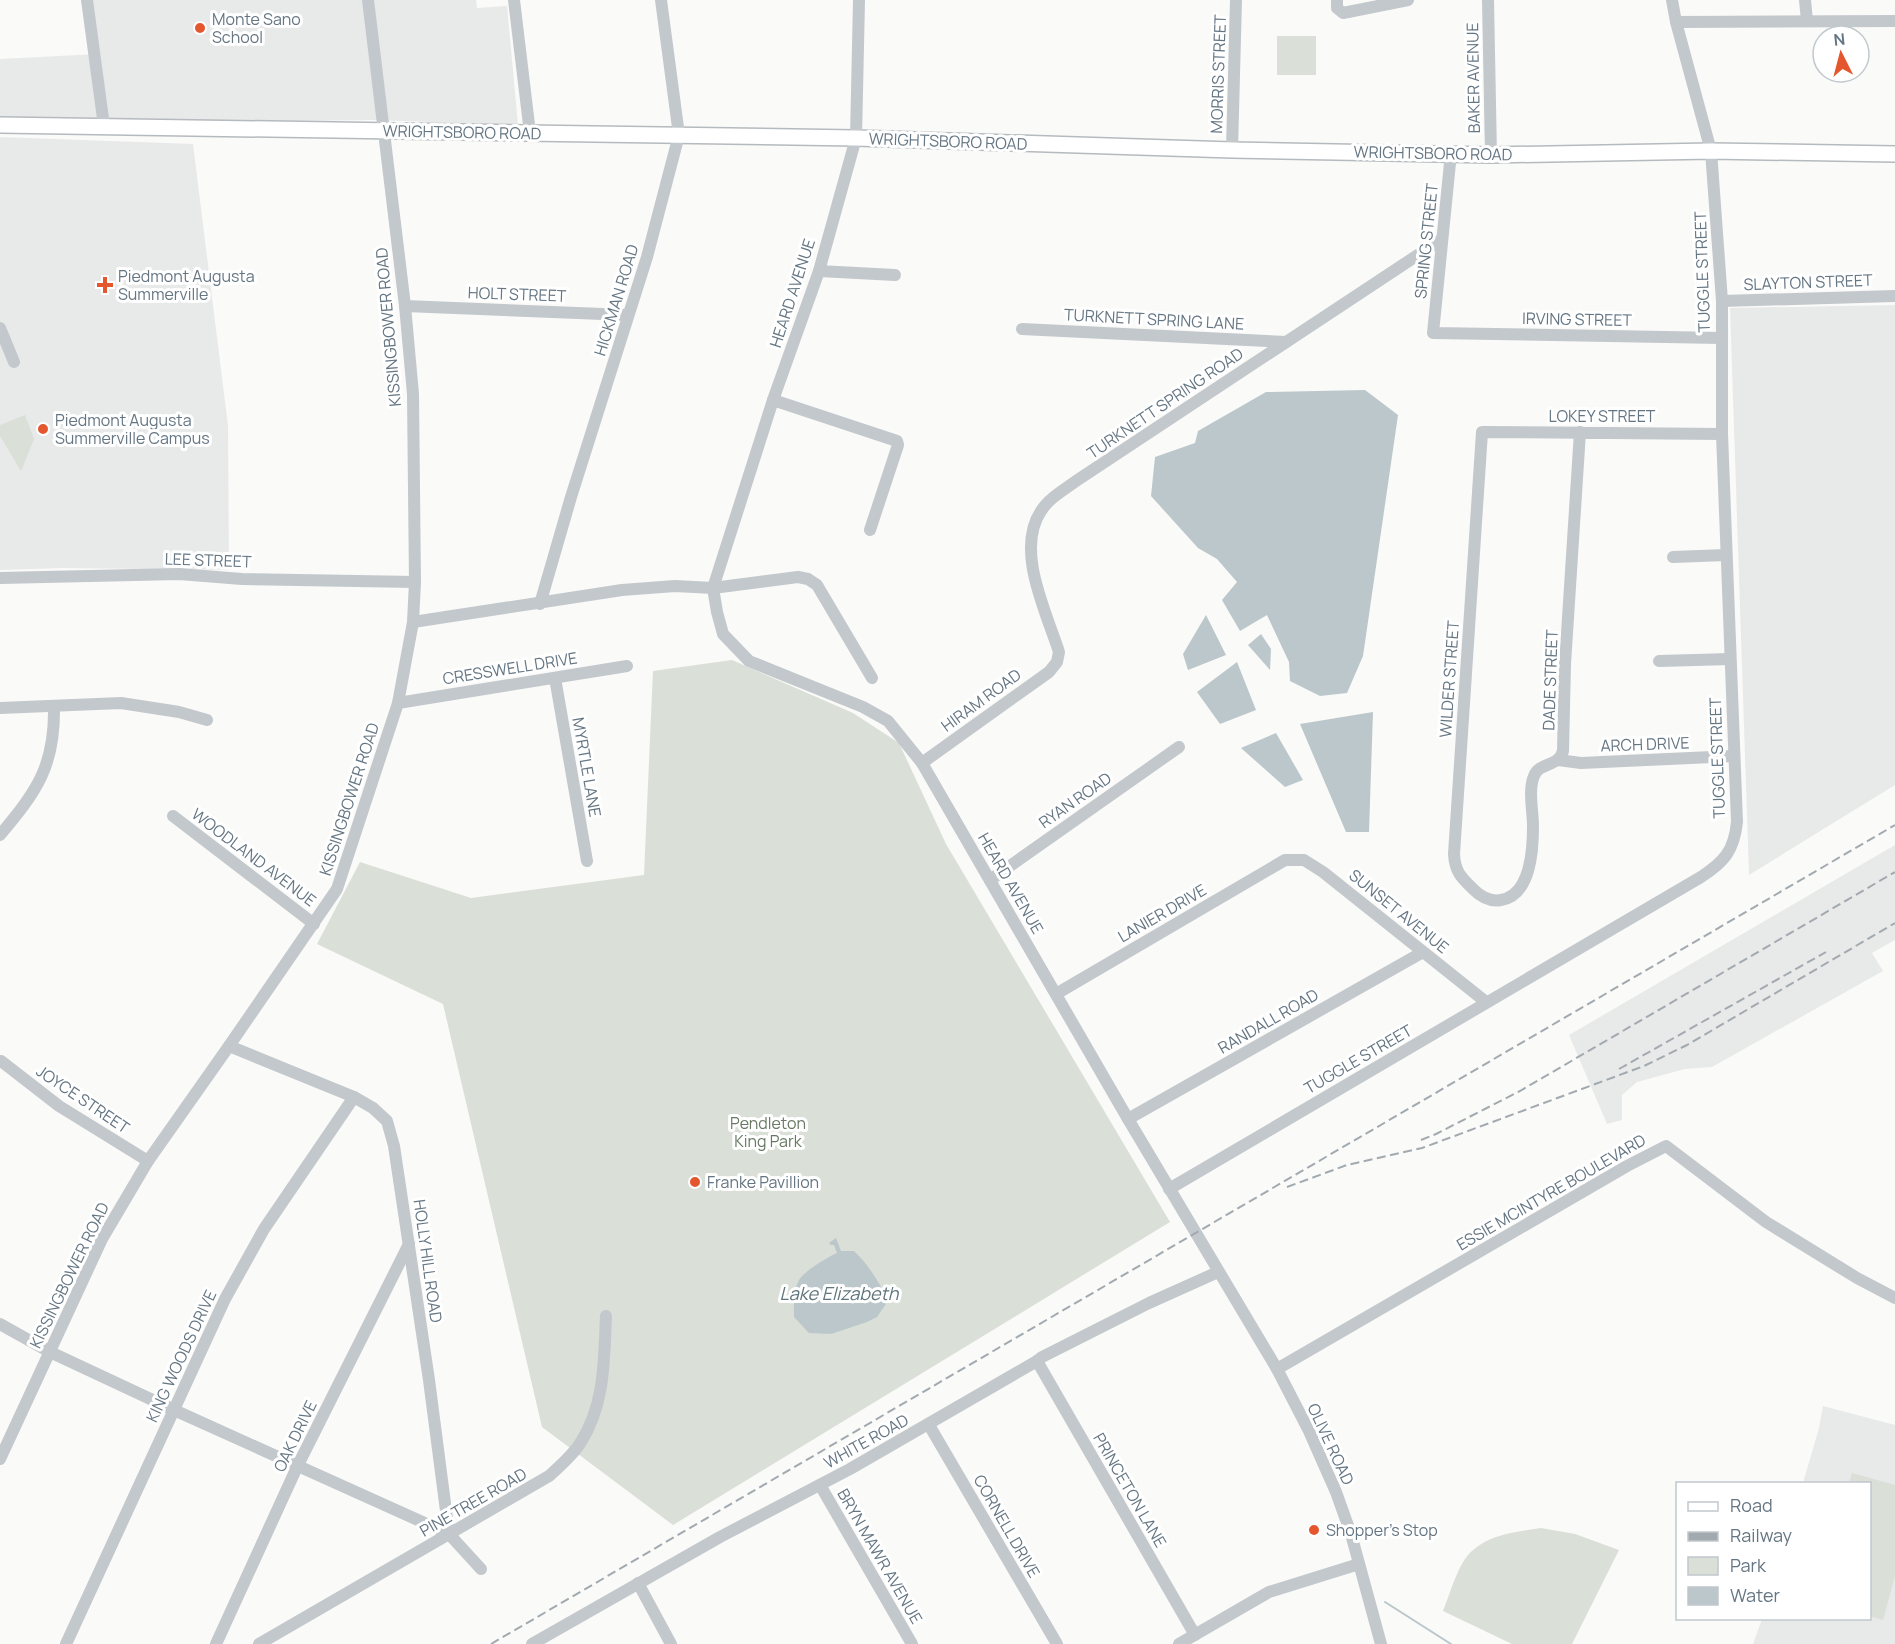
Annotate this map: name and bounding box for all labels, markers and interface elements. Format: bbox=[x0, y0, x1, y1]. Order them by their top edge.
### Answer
place label: Monte Sano School bbox=[212, 8, 301, 48]
street label: MORRIS STREET bbox=[1205, 14, 1231, 134]
marker: Monte Sano School bbox=[193, 21, 207, 35]
street label: BAKER AVENUE bbox=[1461, 22, 1485, 134]
north arrow bbox=[1811, 24, 1871, 84]
text: N bbox=[1833, 28, 1846, 51]
street label: WRIGHTSBORO ROAD bbox=[382, 120, 542, 144]
street label: WRIGHTSBORO ROAD bbox=[868, 127, 1028, 155]
street label: WRIGHTSBORO ROAD bbox=[1353, 141, 1513, 165]
street label: SPRING STREET bbox=[1409, 182, 1443, 300]
street label: TUGGLE STREET bbox=[1689, 211, 1715, 333]
street label: HEARD AVENUE bbox=[764, 236, 820, 350]
street label: HICKMAN ROAD bbox=[589, 241, 643, 358]
street label: KISSINGBOWER ROAD bbox=[370, 246, 406, 407]
place label: Piedmont Augusta Summerville bbox=[118, 265, 255, 305]
street label: SLAYTON STREET bbox=[1743, 269, 1873, 295]
marker: Piedmont Augusta Summerville bbox=[96, 276, 114, 294]
street label: HOLT STREET bbox=[467, 281, 567, 307]
street label: TURKNETT SPRING LANE bbox=[1063, 303, 1245, 335]
street label: IRVING STREET bbox=[1522, 307, 1633, 331]
street label: TURKNETT SPRING ROAD bbox=[1082, 342, 1248, 464]
street label: LOKEY STREET bbox=[1549, 405, 1656, 427]
place label: Piedmont Augusta Summerville Campus bbox=[55, 409, 210, 449]
marker: Piedmont Augusta Summerville Campus bbox=[36, 422, 50, 436]
street label: LEE STREET bbox=[164, 547, 252, 573]
street label: WILDER STREET bbox=[1434, 619, 1464, 738]
street label: DADE STREET bbox=[1537, 629, 1563, 731]
street label: CRESSWELL DRIVE bbox=[441, 646, 579, 690]
street label: HIRAM ROAD bbox=[937, 663, 1026, 736]
street label: TUGGLE STREET bbox=[1704, 697, 1730, 819]
street label: MYRTLE LANE bbox=[567, 715, 607, 819]
street label: KISSINGBOWER ROAD bbox=[314, 719, 384, 878]
street label: ARCH DRIVE bbox=[1600, 731, 1690, 757]
street label: RYAN ROAD bbox=[1034, 767, 1116, 833]
street label: WOODLAND AVENUE bbox=[187, 803, 321, 911]
street label: HEARD AVENUE bbox=[973, 828, 1049, 938]
street label: SUNSET AVENUE bbox=[1345, 864, 1453, 958]
street label: LANIER DRIVE bbox=[1114, 879, 1210, 947]
street label: RANDALL ROAD bbox=[1214, 983, 1323, 1059]
street label: TUGGLE STREET bbox=[1300, 1019, 1416, 1099]
street label: JOYCE STREET bbox=[32, 1060, 134, 1139]
park label: Pendleton King Park bbox=[730, 1112, 806, 1152]
street label: ESSIE MCINTYRE BOULEVARD bbox=[1452, 1129, 1650, 1255]
place label: Franke Pavillion bbox=[707, 1171, 819, 1193]
marker: Franke Pavillion bbox=[688, 1175, 702, 1189]
street label: KISSINGBOWER ROAD bbox=[24, 1198, 114, 1352]
street label: HOLLY HILL ROAD bbox=[408, 1198, 448, 1324]
water label: Lake Elizabeth bbox=[780, 1281, 900, 1305]
street label: KING WOODS DRIVE bbox=[141, 1286, 221, 1426]
street label: OAK DRIVE bbox=[268, 1397, 322, 1475]
street label: OLIVE ROAD bbox=[1303, 1400, 1360, 1489]
street label: WHITE ROAD bbox=[820, 1409, 913, 1473]
street label: PRINCETON LANE bbox=[1088, 1429, 1172, 1551]
street label: PINE TREE ROAD bbox=[416, 1462, 531, 1542]
street label: CORNELL DRIVE bbox=[969, 1471, 1045, 1581]
legend bbox=[1676, 1482, 1871, 1620]
street label: BRYN MAWR AVENUE bbox=[832, 1484, 928, 1628]
text: Road bbox=[1730, 1493, 1773, 1517]
place label: Shopper's Stop bbox=[1326, 1519, 1438, 1541]
marker: Shopper's Stop bbox=[1307, 1523, 1321, 1537]
text: Railway bbox=[1730, 1523, 1792, 1547]
text: Park bbox=[1730, 1553, 1767, 1577]
text: Water bbox=[1730, 1583, 1780, 1607]

